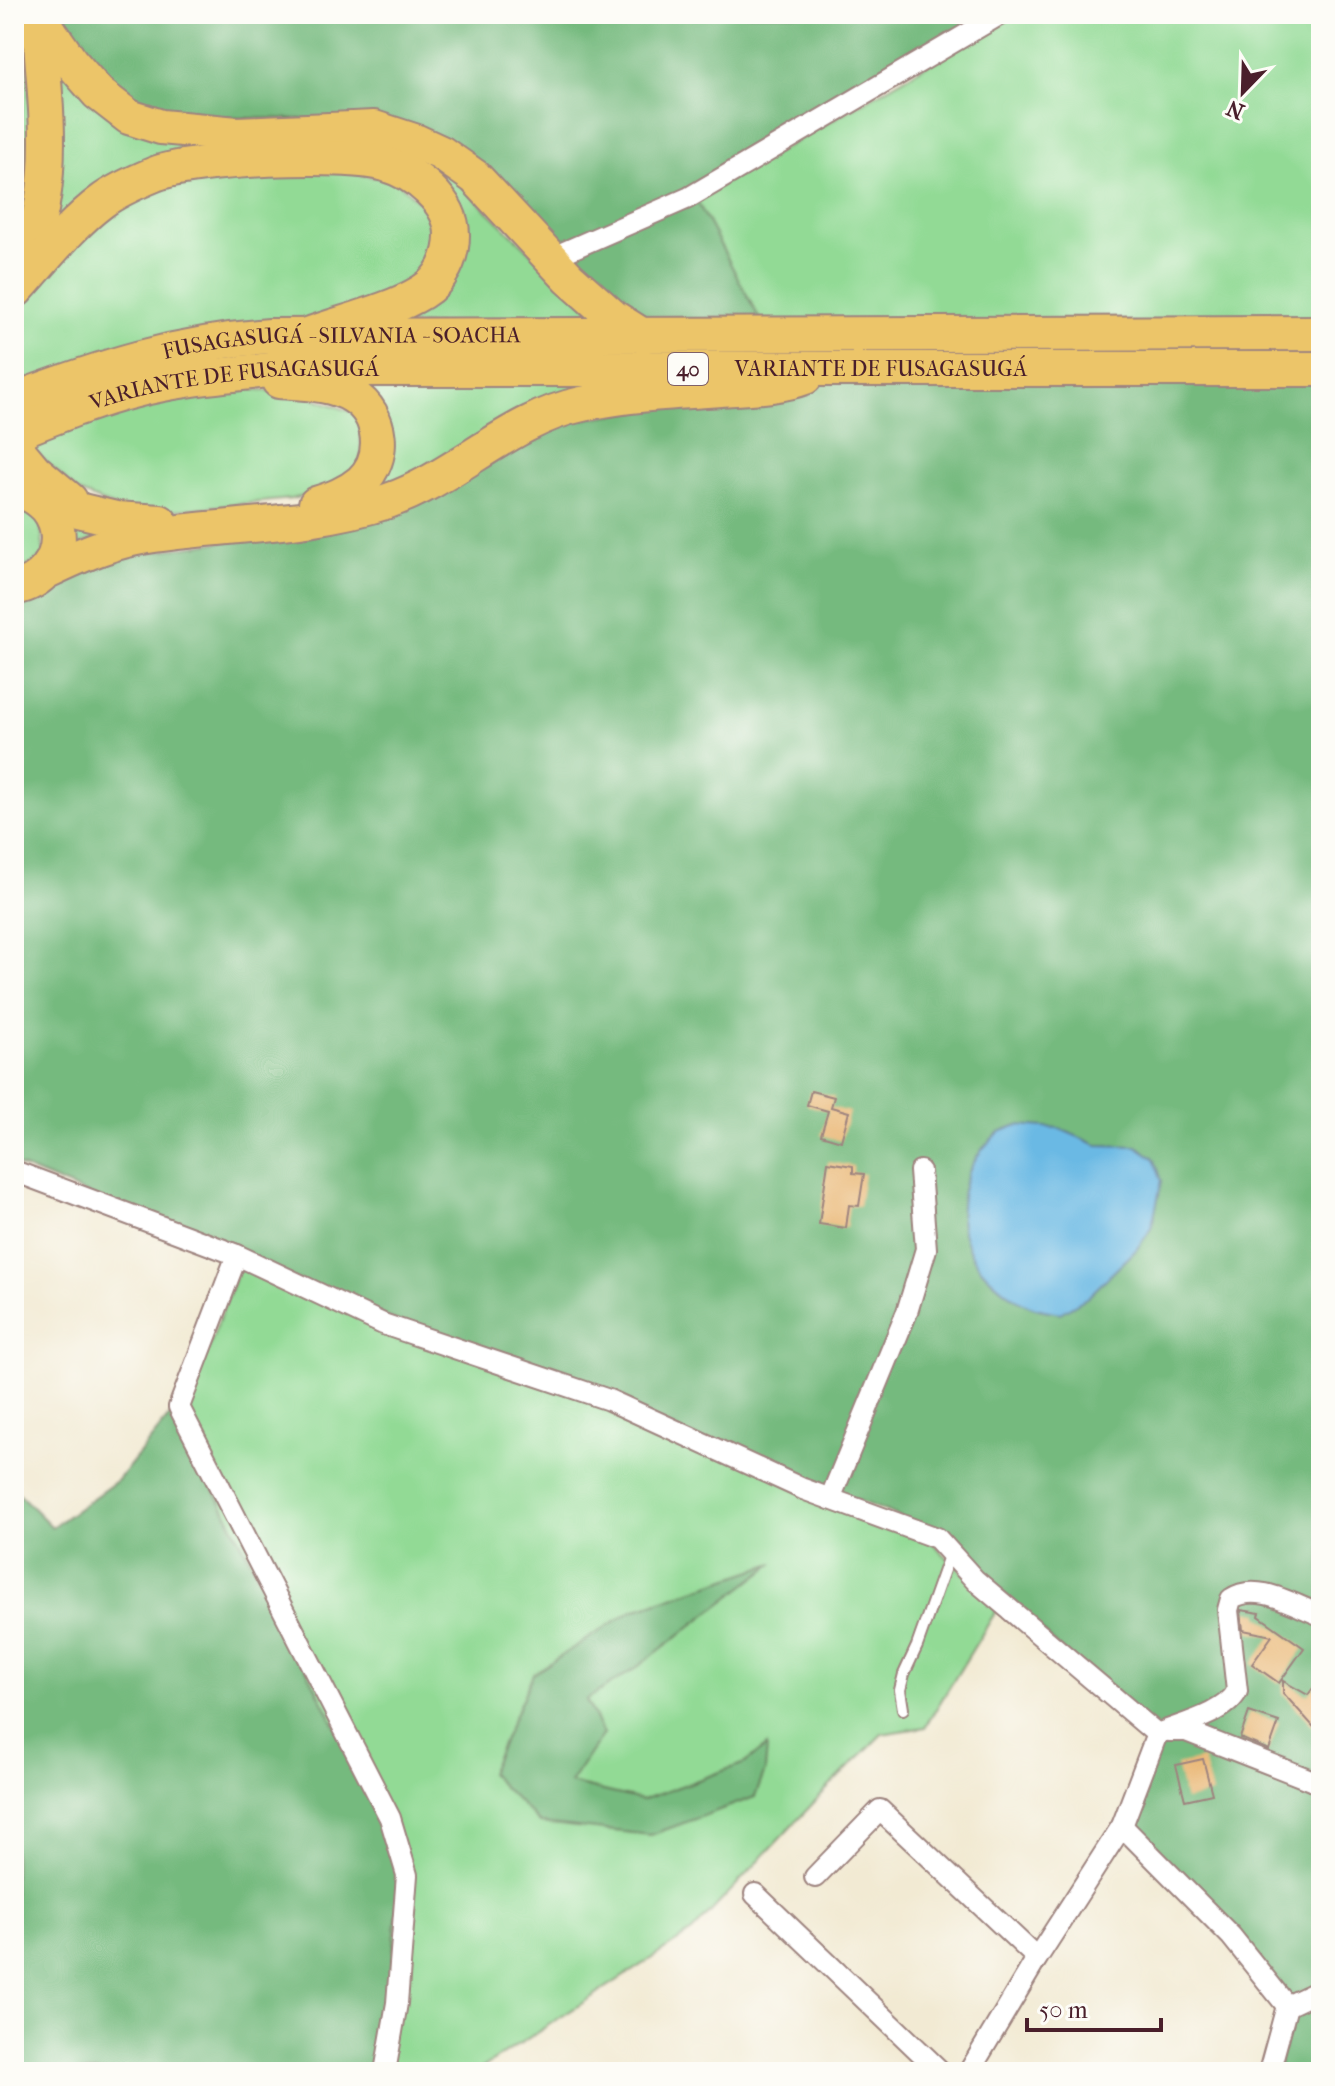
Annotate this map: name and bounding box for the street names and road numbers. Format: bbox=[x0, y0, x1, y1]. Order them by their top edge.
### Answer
street label: FUSAGASUGÁ - SILVANIA - SOACHA bbox=[160, 322, 522, 365]
road number: 40 bbox=[668, 353, 708, 385]
street label: VARIANTE DE FUSAGASUGÁ bbox=[85, 355, 380, 416]
street label: VARIANTE DE FUSAGASUGÁ bbox=[734, 355, 1028, 382]

